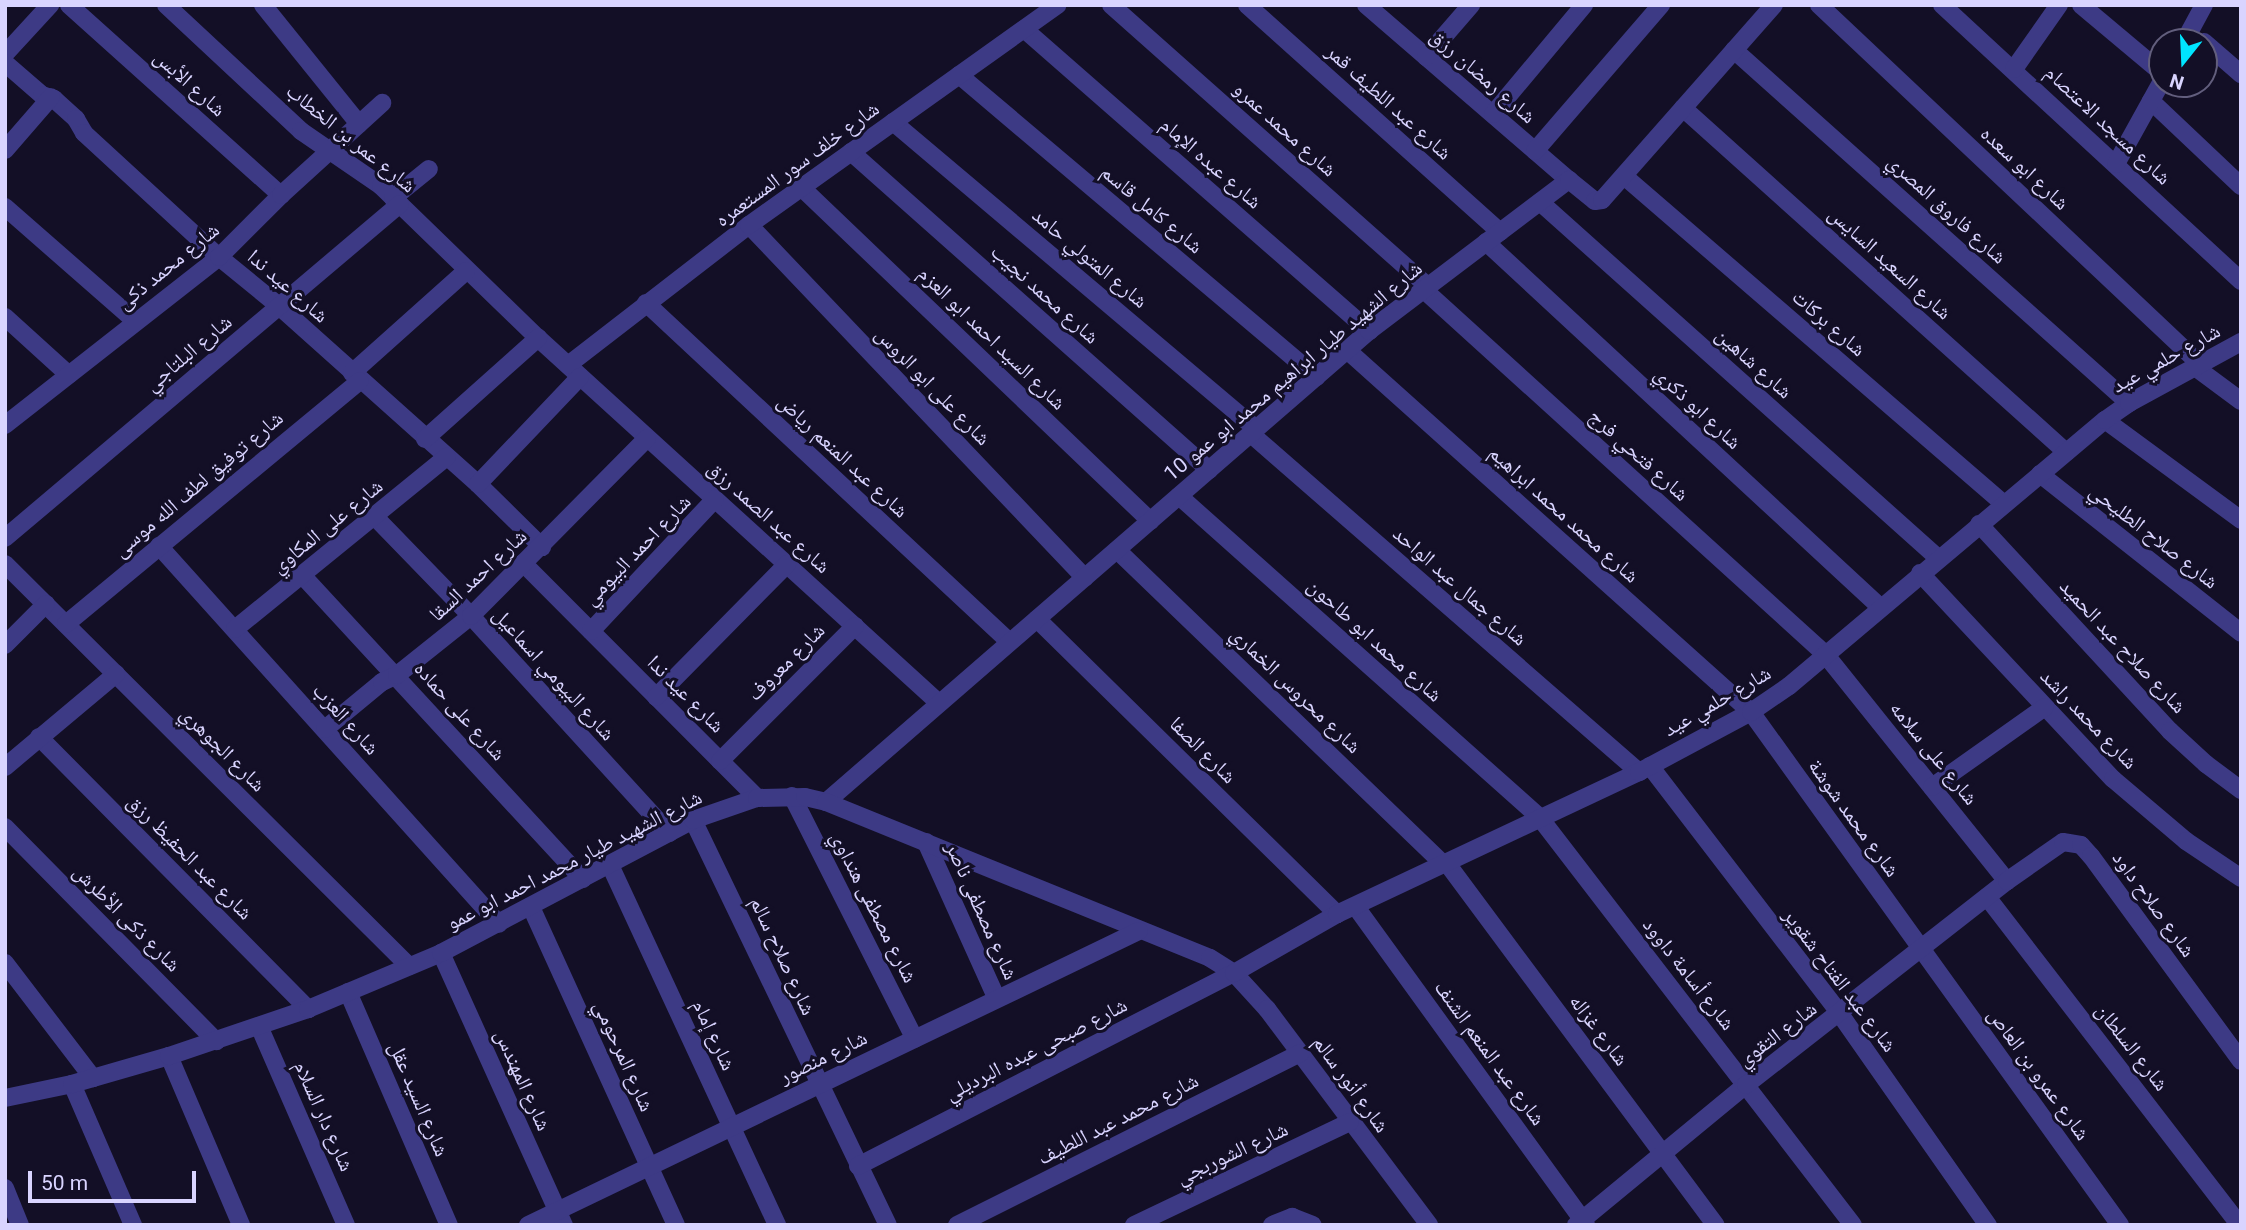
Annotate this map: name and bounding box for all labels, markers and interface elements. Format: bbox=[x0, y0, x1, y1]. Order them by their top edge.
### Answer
street label: شارع رمضان رزق bbox=[1425, 23, 1541, 129]
north arrow bbox=[2148, 28, 2218, 98]
street label: شارع عبد اللطيف قمر bbox=[1321, 39, 1457, 165]
street label: شارع الأبس bbox=[149, 44, 231, 122]
street label: شارع مسجد الاعتصام bbox=[2040, 60, 2176, 190]
text: N bbox=[2167, 69, 2187, 95]
street label: شارع محمد عمرو bbox=[1228, 76, 1342, 182]
street label: شارع عمر بن الخطاب bbox=[281, 78, 421, 198]
street label: شارع خلف سور المستعمره bbox=[710, 96, 884, 232]
street label: شارع عبده الإمام bbox=[1155, 112, 1267, 214]
street label: شارع ابو سعده bbox=[1975, 121, 2075, 215]
street label: شارع فاروق المصري bbox=[1882, 149, 2012, 269]
street label: شارع كامل قاسم bbox=[1096, 159, 1208, 259]
street label: شارع السعيد السايس bbox=[1823, 201, 1957, 325]
street label: شارع المتولي حامد bbox=[1027, 202, 1153, 314]
street label: شارع محمد ذكى bbox=[112, 217, 224, 315]
street label: شارع محمد نجيب bbox=[986, 239, 1104, 349]
street label: شارع عيد ندا bbox=[242, 244, 334, 328]
street label: شارع الشهيد طيار ابراهيم محمد ابو عمو 10 bbox=[1159, 256, 1427, 486]
street label: شارع السيد احمد ابو العزم bbox=[913, 261, 1071, 415]
street label: شارع بركات bbox=[1787, 284, 1871, 362]
street label: شارع البلتاجي bbox=[139, 309, 237, 397]
street label: شارع حلمي عيد bbox=[2107, 318, 2225, 398]
street label: شارع على ابو الروس bbox=[870, 321, 996, 451]
street label: شارع شاهين bbox=[1710, 322, 1798, 404]
street label: شارع ابو ذكري bbox=[1649, 361, 1747, 455]
street label: شارع عبد المنعم رياض bbox=[772, 389, 914, 523]
street label: شارع فتحي فرج bbox=[1584, 404, 1694, 506]
street label: شارع توفيق لطف الله موسى bbox=[108, 406, 288, 562]
street label: شارع محمد محمد ابراهيم bbox=[1484, 440, 1644, 588]
street label: شارع عبد الصمد رزق bbox=[702, 455, 836, 579]
street label: شارع على المكاوي bbox=[266, 473, 388, 579]
street label: شارع صلاح الطليحي bbox=[2084, 478, 2224, 594]
street label: شارع احمد البيومي bbox=[578, 489, 696, 611]
street label: شارع جمال عبد الواحد bbox=[1388, 521, 1532, 651]
street label: شارع احمد السقا bbox=[424, 523, 532, 627]
street label: شارع محمد ابو طاحون bbox=[1302, 573, 1448, 707]
street label: شارع صلاح عبد الحميد bbox=[2054, 574, 2192, 718]
street label: شارع البيومي اسماعيل bbox=[488, 602, 620, 746]
street label: شارع معروف bbox=[742, 618, 830, 706]
street label: شارع محروس الخماري bbox=[1225, 621, 1367, 759]
street label: شارع عيد ندا bbox=[642, 650, 730, 738]
street label: شارع على حماده bbox=[409, 656, 511, 766]
street label: شارع حلمي عيد bbox=[1659, 660, 1775, 742]
street label: شارع محمد راشد bbox=[2035, 664, 2143, 774]
street label: شارع العزب bbox=[307, 678, 385, 760]
street label: شارع على سلامه bbox=[1884, 696, 1984, 810]
street label: شارع الجوهري bbox=[175, 701, 271, 797]
street label: شارع الصفا bbox=[1164, 711, 1242, 789]
street label: شارع محمد شوشة bbox=[1803, 754, 1905, 882]
street label: شارع الشهيد طيار محمد احمد ابو عمو bbox=[442, 784, 706, 936]
street label: شارع عبد الحفيظ رزق bbox=[122, 789, 258, 925]
street label: شارع مصطفى هنداوي bbox=[825, 827, 923, 987]
street label: شارع مصطفى ناصر bbox=[940, 838, 1024, 984]
street label: شارع صلاح داود bbox=[2107, 846, 2201, 962]
street label: شارع ذكى الأطرش bbox=[68, 859, 186, 977]
street label: شارع صلاح سالم bbox=[745, 893, 821, 1019]
street label: شارع عبد الفتاح شقوير bbox=[1778, 903, 1902, 1057]
street label: شارع أسامة داوود bbox=[1637, 913, 1741, 1035]
street label: شارع عبد المنعم الشنف bbox=[1429, 976, 1551, 1130]
street label: شارع غزاله bbox=[1564, 989, 1634, 1071]
street label: شارع صبحى عبده البرديلي bbox=[941, 992, 1131, 1106]
street label: شارع إمام bbox=[687, 996, 741, 1074]
street label: شارع التقوي bbox=[1732, 996, 1822, 1072]
street label: شارع المرحومي bbox=[588, 997, 660, 1115]
street label: شارع السلطان bbox=[2090, 998, 2174, 1096]
street label: شارع عمرو بن العاص bbox=[1982, 1003, 2096, 1145]
street label: شارع المهندس bbox=[489, 1025, 557, 1135]
street label: شارع منصور bbox=[775, 1025, 871, 1089]
street label: شارع أنور سالم bbox=[1307, 1031, 1395, 1137]
street label: شارع السيد عقل bbox=[383, 1038, 455, 1160]
street label: شارع دار السلام bbox=[288, 1057, 360, 1175]
street label: شارع محمد عبد اللطيف bbox=[1033, 1068, 1203, 1170]
street label: شارع الشوربجي bbox=[1172, 1116, 1292, 1190]
scale bar bbox=[32, 1156, 200, 1200]
text: 50 m bbox=[41, 1171, 88, 1195]

